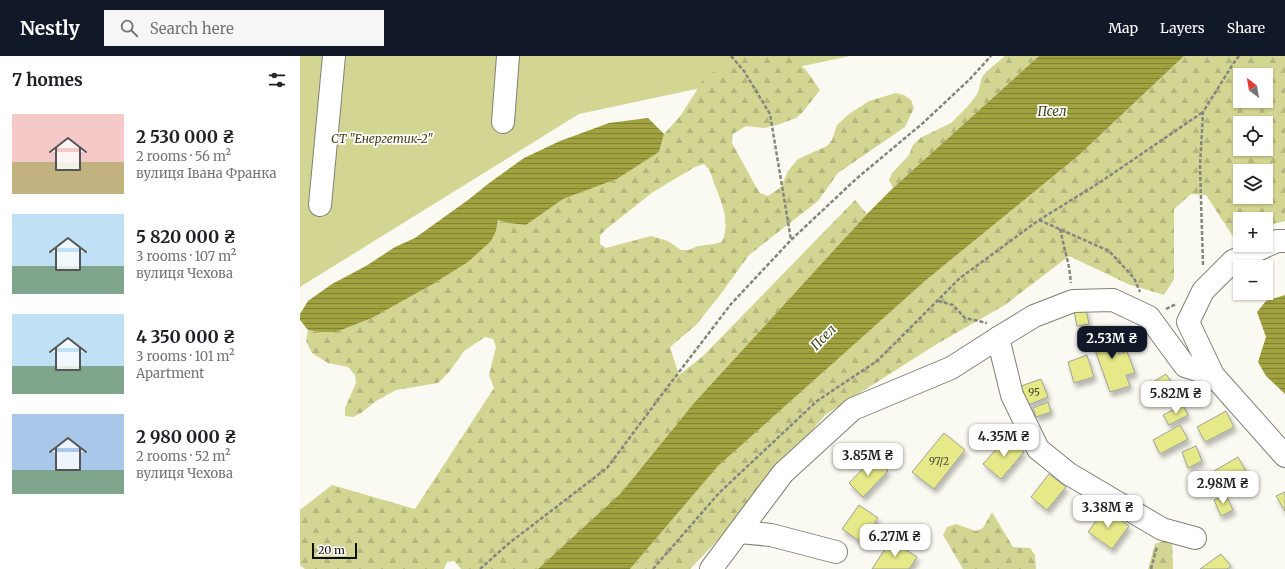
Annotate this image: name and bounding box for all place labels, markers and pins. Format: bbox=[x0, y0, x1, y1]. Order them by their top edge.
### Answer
pin: 2.53M ₴ bbox=[1075, 326, 1149, 360]
pin: 5.82M ₴ bbox=[1139, 381, 1213, 415]
pin: 4.35M ₴ bbox=[967, 424, 1041, 458]
pin: 3.85M ₴ bbox=[831, 443, 905, 477]
pin: 2.98M ₴ bbox=[1186, 471, 1260, 505]
pin: 3.38M ₴ bbox=[1071, 495, 1145, 529]
pin: 6.27M ₴ bbox=[858, 524, 932, 558]

